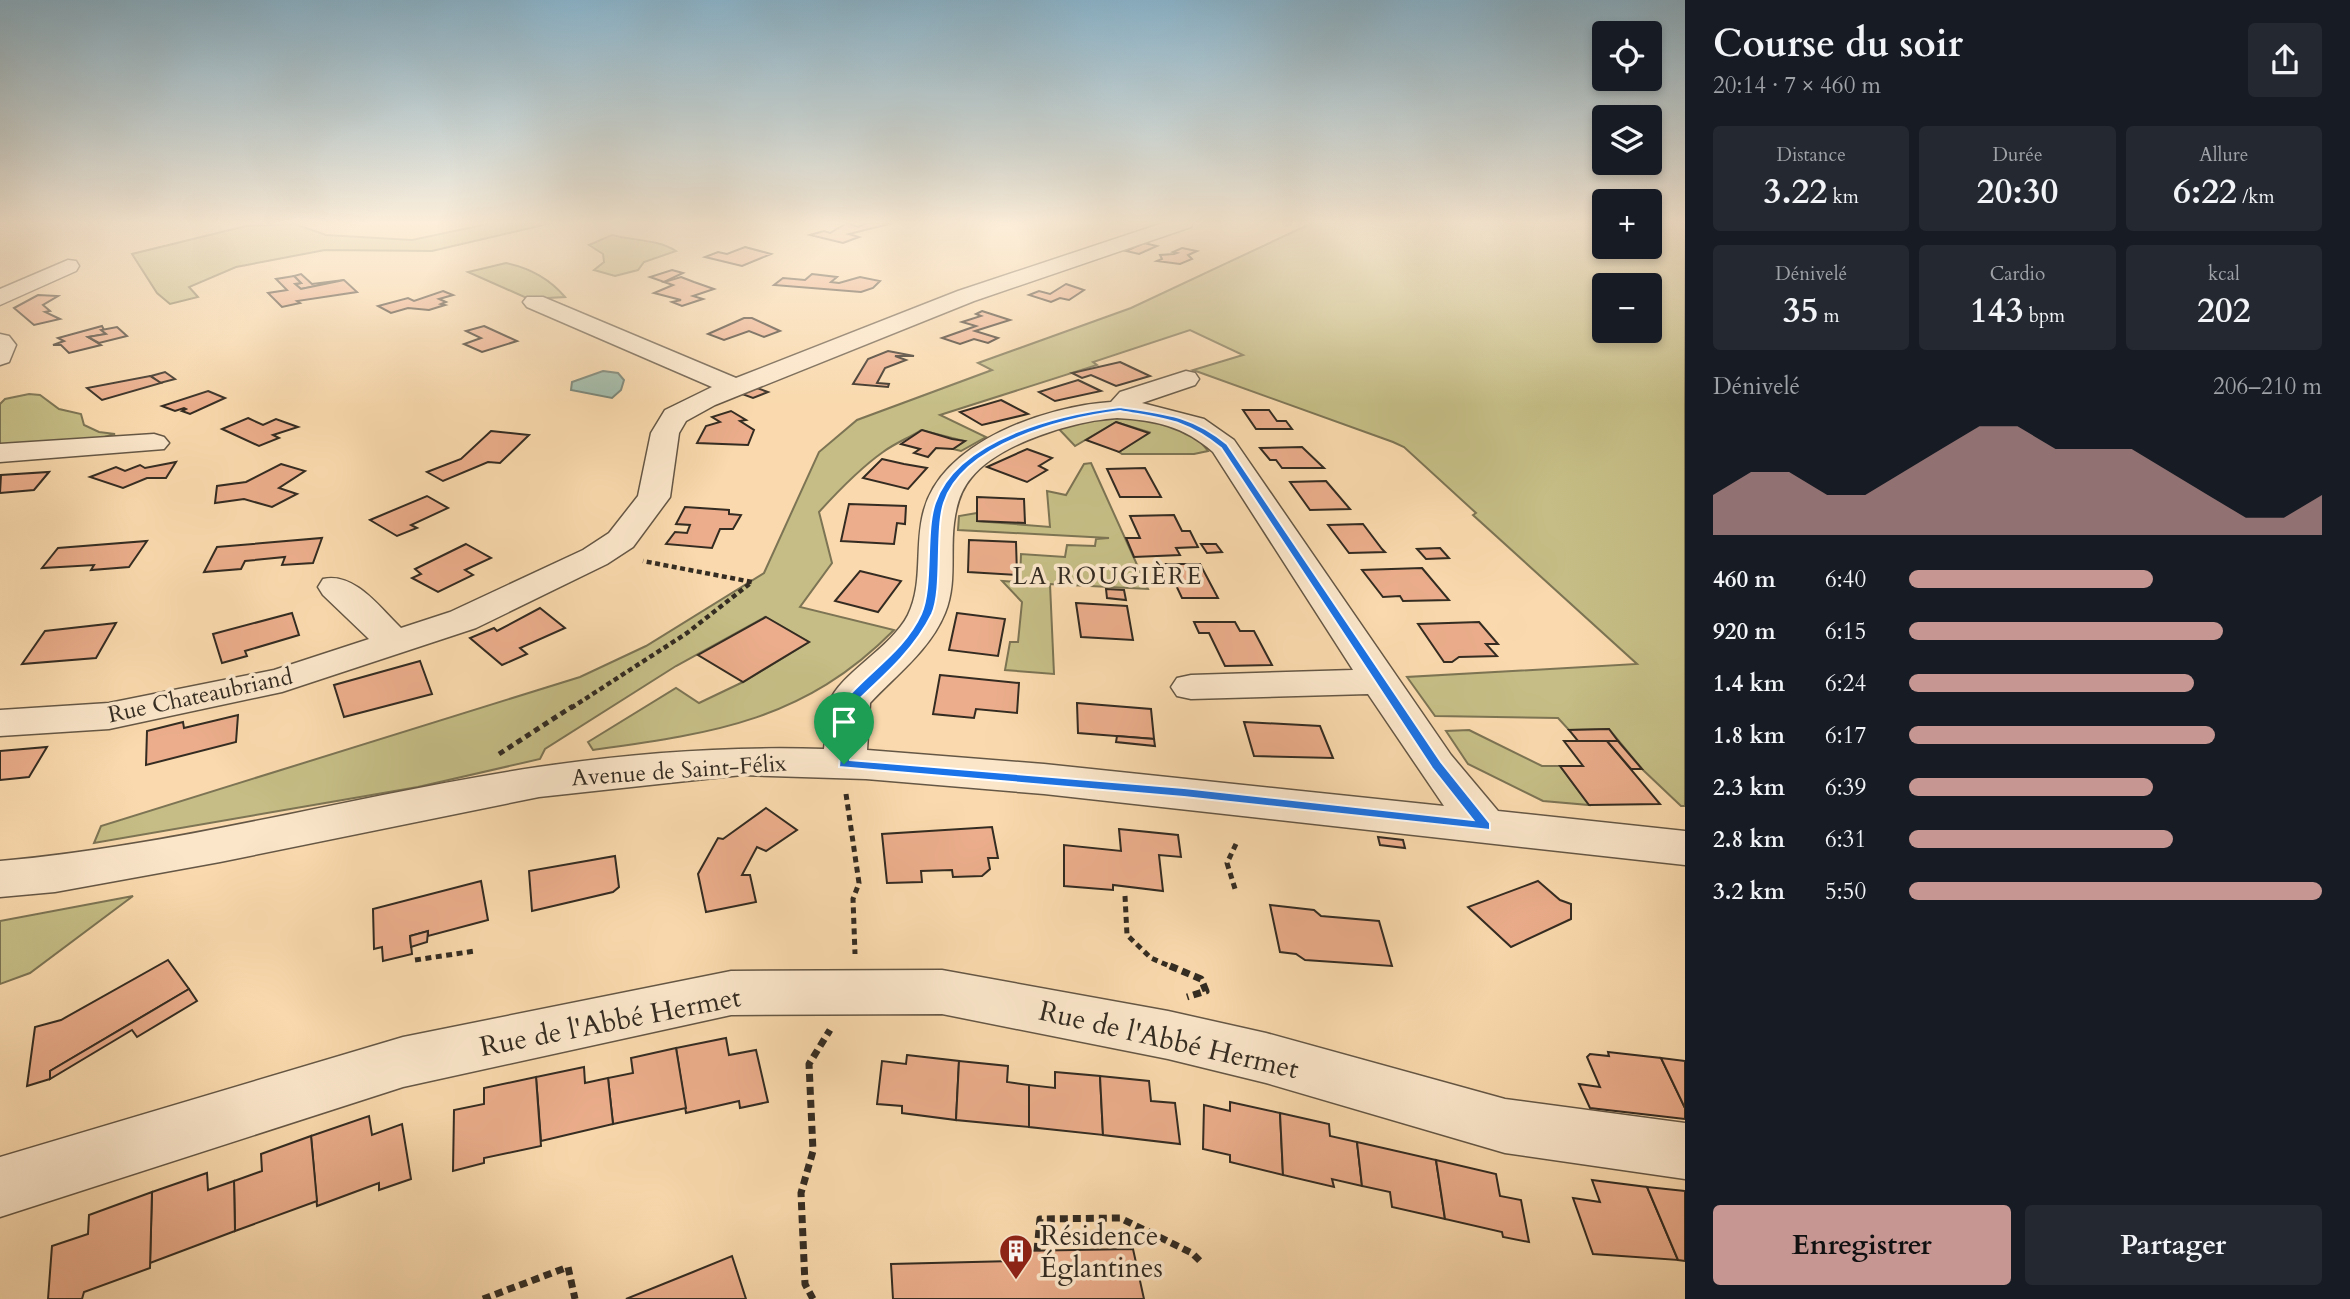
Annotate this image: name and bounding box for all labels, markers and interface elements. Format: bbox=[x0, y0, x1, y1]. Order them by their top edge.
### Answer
text: Course du soir bbox=[1713, 18, 1963, 70]
map controls bbox=[1592, 21, 1662, 343]
button: locate bbox=[1592, 21, 1662, 91]
button: share bbox=[2248, 23, 2322, 97]
text: 20:14 · 7 × 460 m bbox=[1713, 70, 1881, 101]
button: layers bbox=[1592, 105, 1662, 175]
text: Distance bbox=[1776, 142, 1846, 168]
text: Durée bbox=[1992, 142, 2043, 168]
text: Allure bbox=[2199, 142, 2248, 168]
text: 3.22 bbox=[1764, 168, 1827, 216]
text: 20:30 bbox=[1977, 168, 2058, 216]
text: 6:22 bbox=[2173, 168, 2237, 216]
text: km bbox=[1827, 184, 1859, 210]
text: /km bbox=[2237, 184, 2275, 210]
button: + bbox=[1592, 189, 1662, 259]
text: Dénivelé bbox=[1775, 261, 1847, 287]
text: Cardio bbox=[1990, 261, 2045, 287]
text: kcal bbox=[2208, 261, 2240, 287]
button: − bbox=[1592, 273, 1662, 343]
text: 35 bbox=[1783, 287, 1819, 335]
text: 143 bbox=[1970, 287, 2024, 335]
text: 202 bbox=[2197, 287, 2251, 335]
text: m bbox=[1819, 303, 1840, 329]
text: bpm bbox=[2024, 303, 2065, 329]
text: Dénivelé bbox=[1713, 371, 1800, 402]
text: 206–210 m bbox=[2213, 371, 2322, 402]
district label: LA ROUGIÈRE bbox=[1013, 560, 1203, 593]
text: 460 m bbox=[1713, 564, 1776, 595]
text: 6:40 bbox=[1825, 564, 1866, 595]
text: 920 m bbox=[1713, 616, 1776, 647]
text: 6:15 bbox=[1825, 616, 1866, 647]
street label: Rue Chateaubriand bbox=[105, 661, 296, 730]
text: 1.4 km bbox=[1713, 668, 1785, 699]
text: 6:24 bbox=[1825, 668, 1866, 699]
pin bbox=[814, 692, 874, 764]
icon: arrive bbox=[825, 703, 863, 741]
text: 1.8 km bbox=[1713, 720, 1785, 751]
text: 6:17 bbox=[1825, 720, 1866, 751]
street label: Avenue de Saint-Félix bbox=[570, 747, 788, 793]
text: 2.3 km bbox=[1713, 772, 1785, 803]
text: 6:39 bbox=[1825, 772, 1866, 803]
text: 2.8 km bbox=[1713, 824, 1785, 855]
text: 6:31 bbox=[1825, 824, 1866, 855]
text: 3.2 km bbox=[1713, 876, 1785, 907]
text: 5:50 bbox=[1825, 876, 1866, 907]
street label: Rue de l'Abbé Hermet bbox=[476, 978, 744, 1066]
street label: Rue de l'Abbé Hermet bbox=[1035, 992, 1302, 1088]
button: Enregistrer bbox=[1713, 1205, 2011, 1285]
button: Partager bbox=[2025, 1205, 2322, 1285]
place label: Résidence Églantines bbox=[1040, 1217, 1163, 1287]
building icon: Résidence Églantines bbox=[997, 1232, 1035, 1281]

